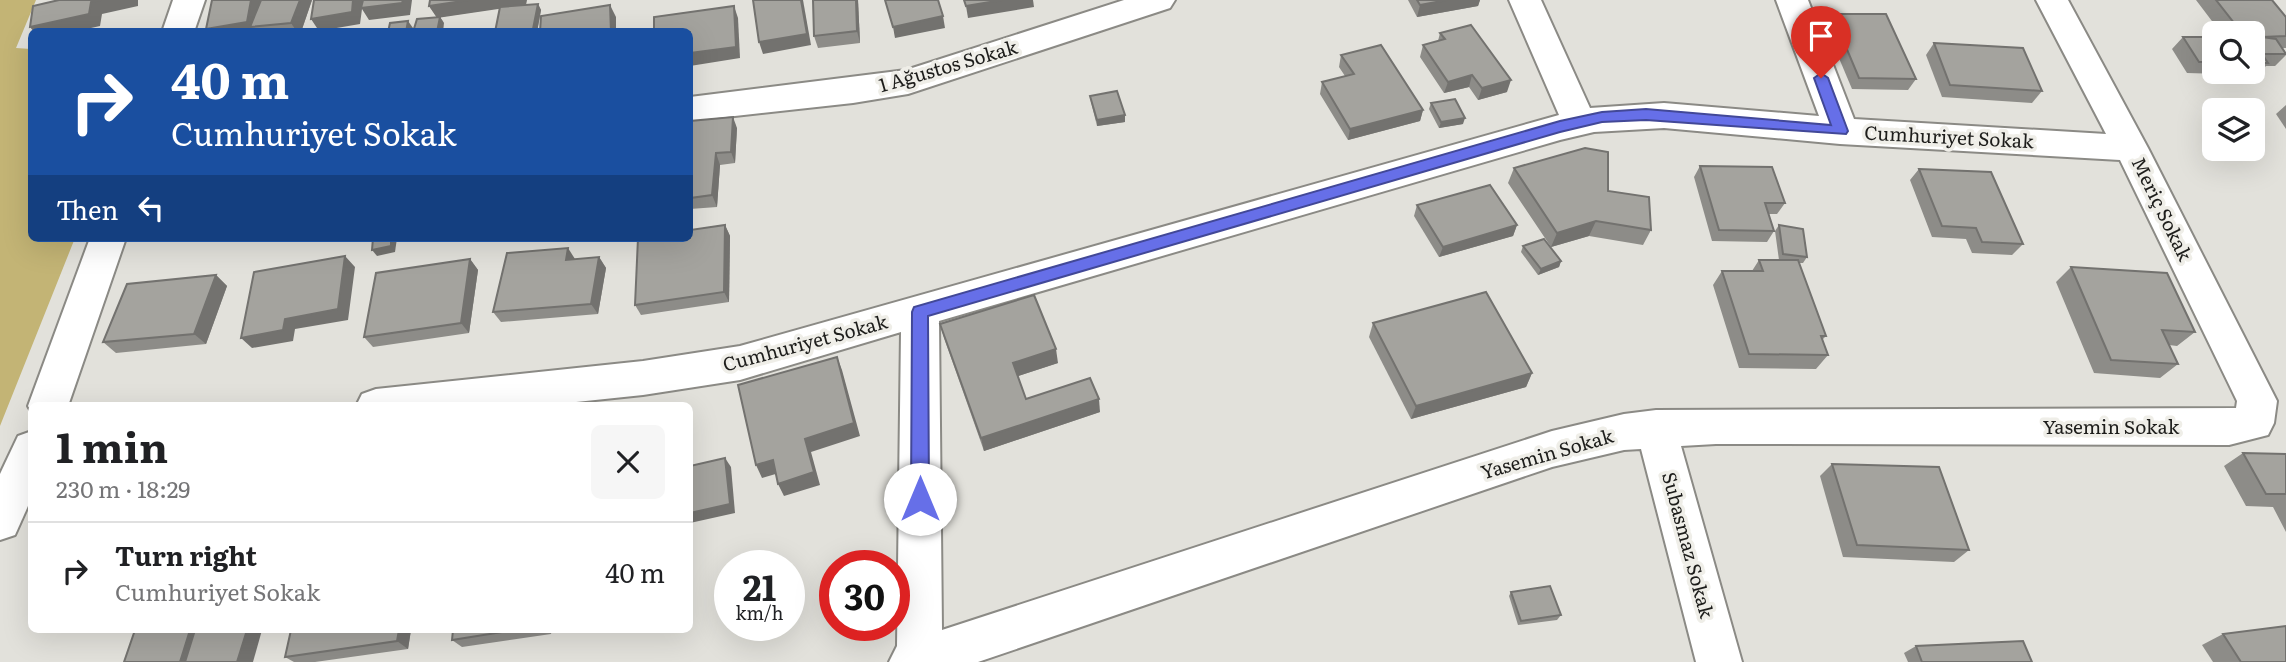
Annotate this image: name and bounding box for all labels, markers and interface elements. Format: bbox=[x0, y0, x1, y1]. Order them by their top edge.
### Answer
pin bbox=[1791, 6, 1851, 78]
icon: arrive bbox=[1802, 17, 1840, 55]
map controls bbox=[2202, 21, 2265, 161]
button: search bbox=[2202, 21, 2265, 84]
street label: 1 Ağustos Sokak bbox=[875, 32, 1021, 98]
text: 40 m bbox=[171, 41, 289, 114]
icon: right bbox=[56, 56, 147, 147]
button: layers bbox=[2202, 98, 2265, 161]
text: Cumhuriyet Sokak bbox=[171, 108, 456, 156]
street label: Cumhuriyet Sokak bbox=[1864, 118, 2035, 154]
street label: Meriç Sokak bbox=[2126, 152, 2200, 266]
text: Then bbox=[56, 189, 118, 228]
icon: left bbox=[132, 189, 170, 227]
street label: Cumhuriyet Sokak bbox=[719, 306, 891, 377]
street label: Yasemin Sokak bbox=[2043, 412, 2180, 440]
text: 1 min bbox=[56, 414, 168, 476]
street label: Yasemin Sokak bbox=[1477, 421, 1617, 485]
button: close bbox=[591, 425, 665, 499]
position arrow bbox=[883, 462, 957, 536]
street label: Subasmaz Sokak bbox=[1656, 469, 1722, 621]
text: 230 m · 18:29 bbox=[56, 471, 190, 505]
text: Turn right bbox=[115, 535, 257, 574]
speed limit sign: 30 bbox=[819, 550, 910, 641]
icon: right bbox=[56, 552, 94, 590]
text: 40 m bbox=[605, 552, 665, 591]
text: 21 bbox=[743, 560, 776, 612]
text: Cumhuriyet Sokak bbox=[115, 574, 320, 608]
text: km/h bbox=[736, 599, 783, 626]

